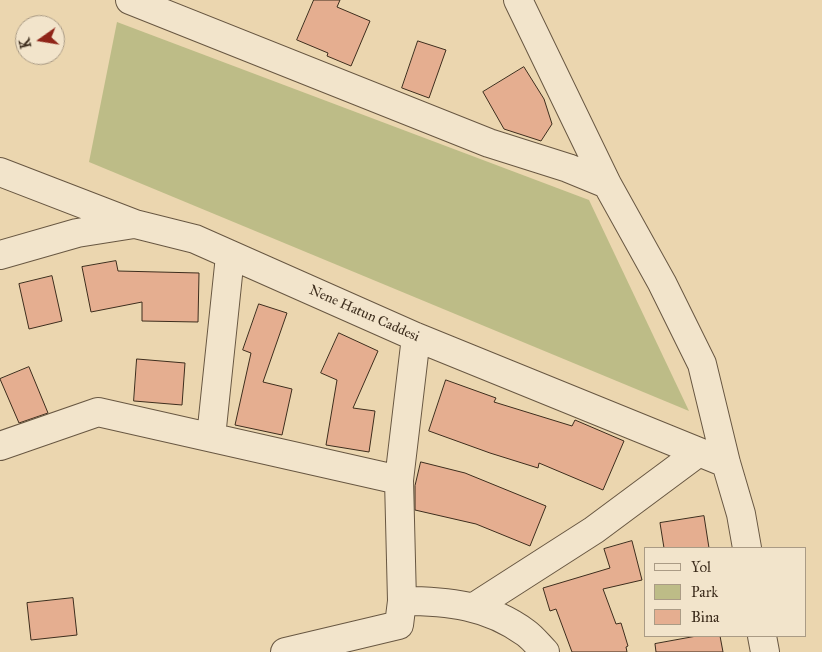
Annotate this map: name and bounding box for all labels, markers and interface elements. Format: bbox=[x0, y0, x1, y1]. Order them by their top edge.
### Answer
north arrow bbox=[15, 15, 65, 65]
text: K bbox=[16, 37, 35, 50]
street label: Nene Hatun Caddesi bbox=[306, 282, 422, 346]
legend bbox=[644, 547, 807, 637]
text: Yol bbox=[691, 558, 711, 576]
text: Park bbox=[691, 583, 718, 601]
text: Bina bbox=[691, 608, 719, 626]

